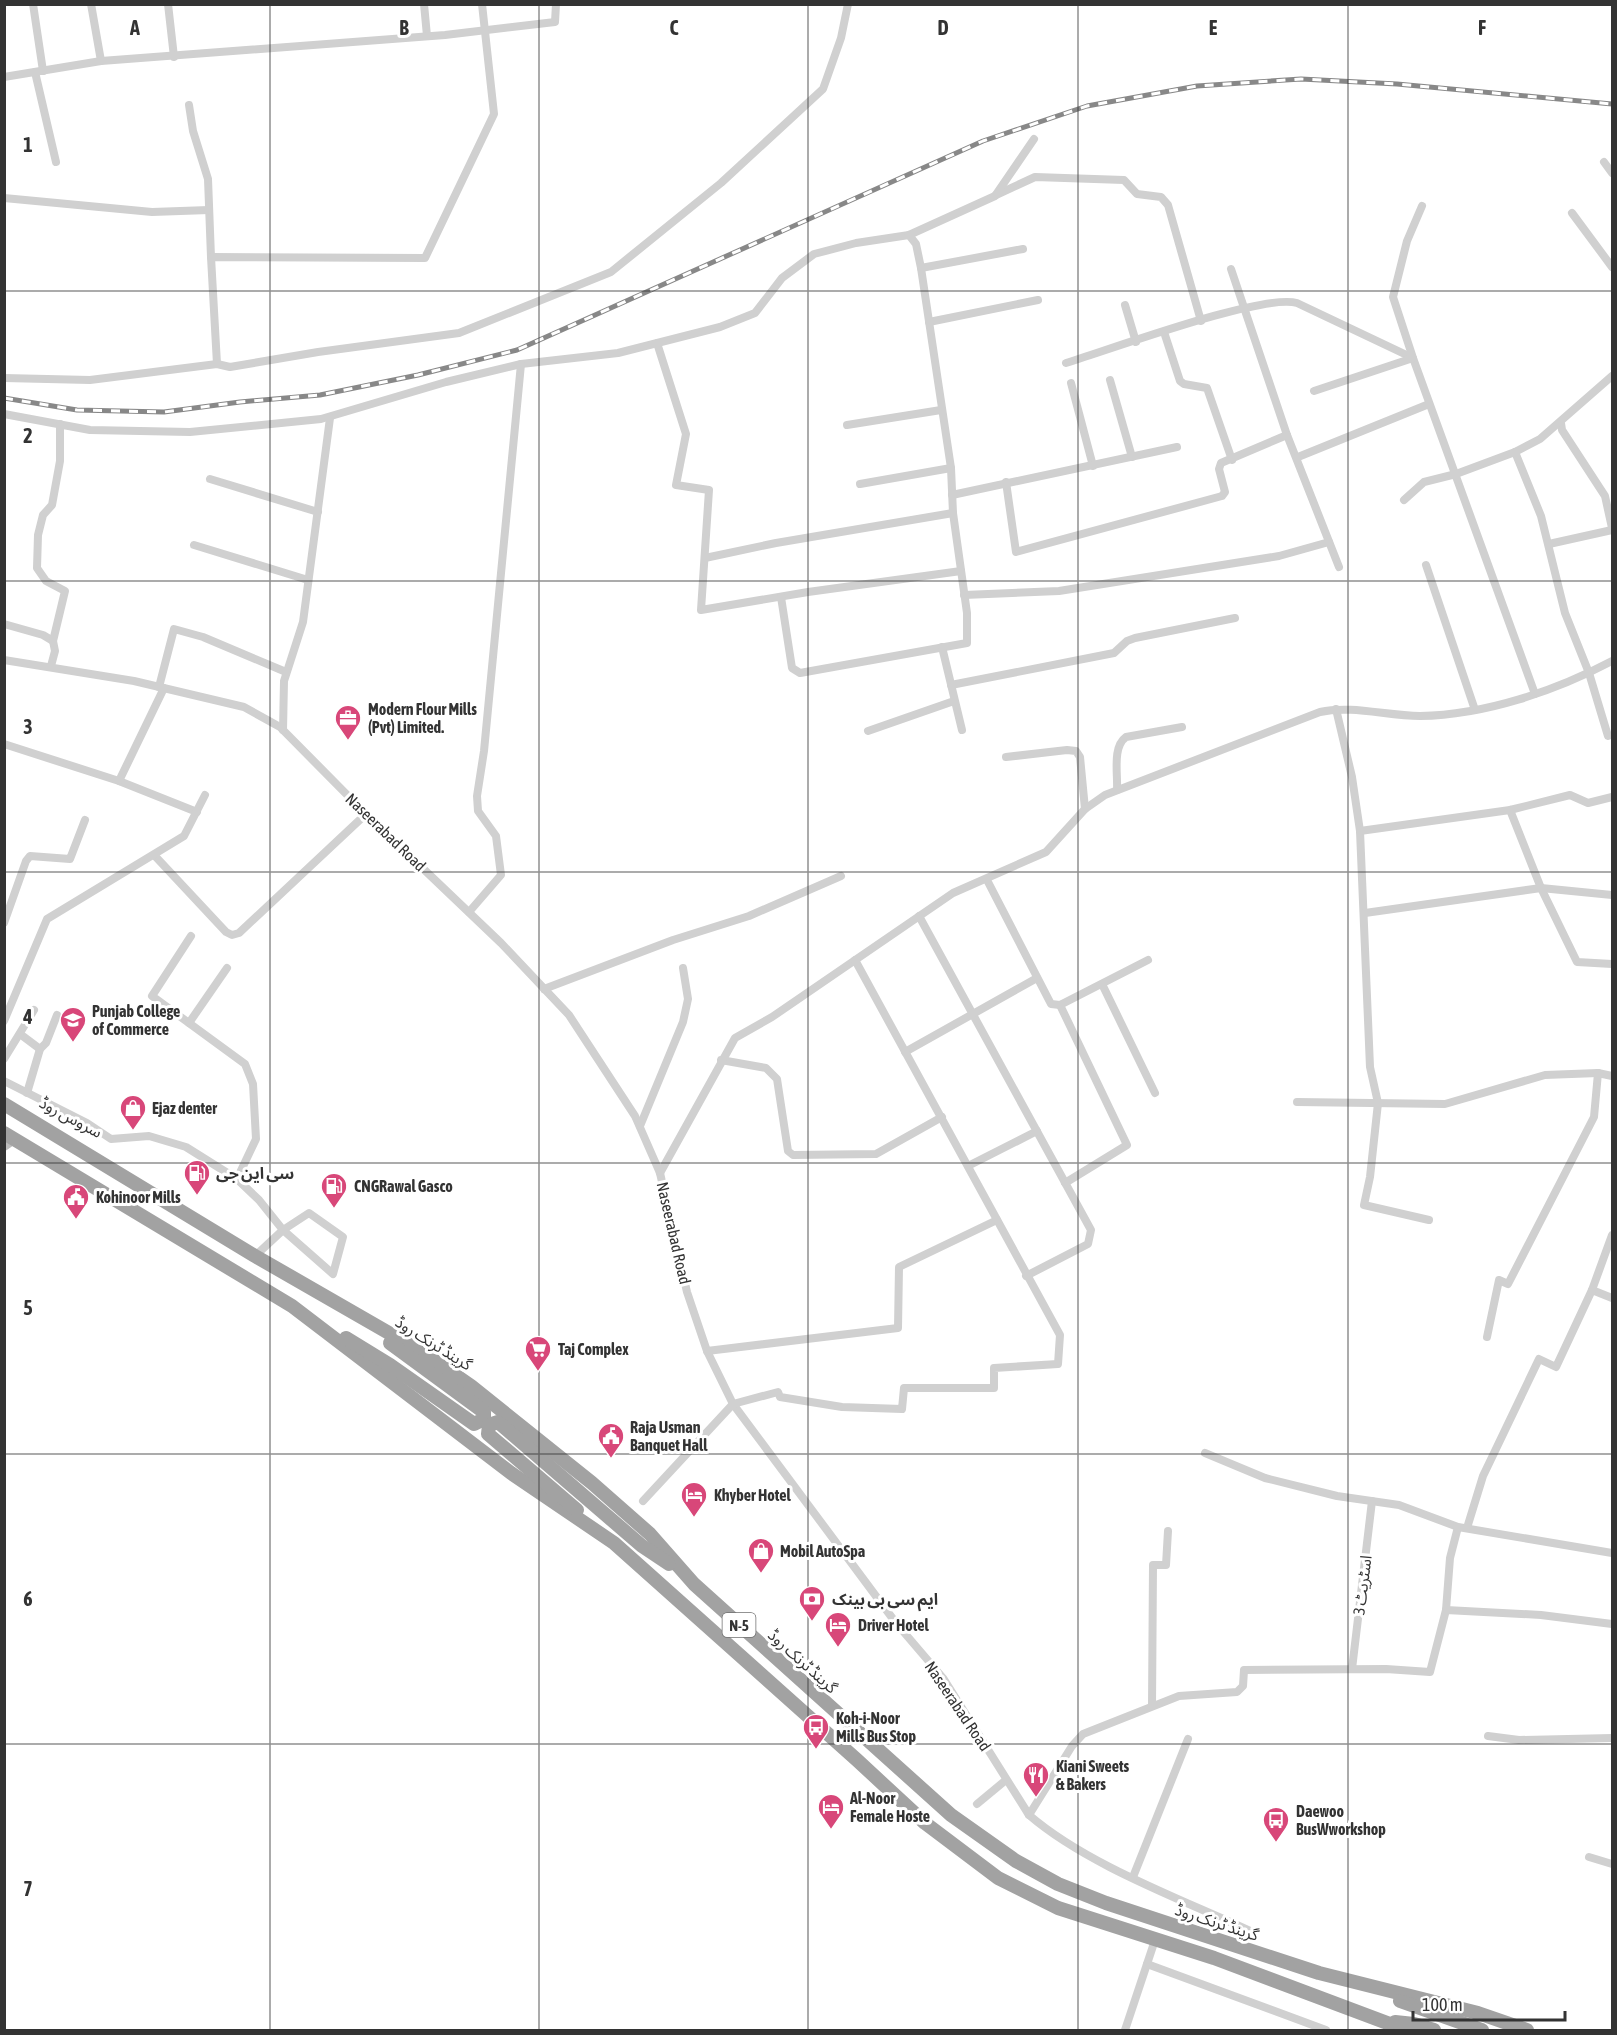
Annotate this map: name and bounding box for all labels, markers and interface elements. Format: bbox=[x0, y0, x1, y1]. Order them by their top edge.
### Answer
text: A bbox=[129, 16, 140, 39]
text: B bbox=[399, 16, 409, 39]
text: C bbox=[670, 16, 679, 39]
text: D bbox=[937, 16, 949, 39]
text: E bbox=[1209, 16, 1218, 39]
text: F bbox=[1478, 16, 1486, 39]
text: 1 bbox=[23, 133, 33, 156]
text: 2 bbox=[23, 424, 33, 447]
place label: Modern Flour Mills (Pvt) Limited. bbox=[368, 700, 477, 736]
office icon: Modern Flour Mills (Pvt) Limited. bbox=[333, 703, 363, 741]
text: 3 bbox=[23, 715, 33, 738]
street label: Naseerabad Road bbox=[342, 789, 430, 875]
place label: Punjab College of Commerce bbox=[92, 1002, 180, 1038]
text: 4 bbox=[22, 1005, 33, 1028]
school or university icon: Punjab College of Commerce bbox=[58, 1005, 88, 1043]
street label: سروس روڈ bbox=[36, 1093, 105, 1142]
shop icon: Ejaz denter bbox=[118, 1093, 148, 1131]
place label: Ejaz denter bbox=[152, 1099, 217, 1117]
fuel station icon: سی این جی bbox=[182, 1158, 212, 1196]
place label: سی این جی bbox=[216, 1164, 294, 1183]
fuel station icon: CNGRawal Gasco bbox=[319, 1171, 349, 1209]
place label: CNGRawal Gasco bbox=[354, 1177, 453, 1195]
street label: Naseerabad Road bbox=[654, 1180, 694, 1286]
public building icon: Kohinoor Mills bbox=[61, 1182, 91, 1220]
place label: Kohinoor Mills bbox=[96, 1188, 181, 1206]
text: 5 bbox=[23, 1296, 33, 1319]
street label: گرینڈ ٹرنک روڈ bbox=[392, 1312, 476, 1375]
supermarket icon: Taj Complex bbox=[523, 1334, 553, 1372]
place label: Taj Complex bbox=[558, 1340, 629, 1358]
place label: Raja Usman Banquet Hall bbox=[630, 1418, 708, 1454]
public building icon: Raja Usman Banquet Hall bbox=[596, 1421, 626, 1459]
hotel icon: Khyber Hotel bbox=[679, 1480, 709, 1518]
place label: Khyber Hotel bbox=[714, 1486, 791, 1504]
shop icon: Mobil AutoSpa bbox=[746, 1536, 776, 1574]
place label: Mobil AutoSpa bbox=[780, 1542, 865, 1560]
street label: اسٹریٹ 3 bbox=[1349, 1554, 1376, 1616]
bank icon: ایم سی بی بینک bbox=[797, 1584, 827, 1622]
text: 6 bbox=[23, 1587, 33, 1610]
place label: ایم سی بی بینک bbox=[832, 1590, 938, 1612]
hotel icon: Driver Hotel bbox=[823, 1610, 853, 1648]
road number: N-5 bbox=[722, 1613, 756, 1637]
place label: Driver Hotel bbox=[858, 1616, 929, 1634]
street label: گرینڈ ٹرنک روڈ bbox=[764, 1625, 842, 1698]
street label: Naseerabad Road bbox=[921, 1658, 995, 1754]
place label: Koh-i-Noor Mills Bus Stop bbox=[836, 1709, 917, 1745]
bus stop icon: Koh-i-Noor Mills Bus Stop bbox=[801, 1712, 831, 1750]
place label: Kiani Sweets & Bakers bbox=[1056, 1757, 1130, 1793]
restaurant icon: Kiani Sweets & Bakers bbox=[1021, 1760, 1051, 1798]
place label: Al-Noor Female Hoste bbox=[849, 1789, 930, 1825]
hotel icon: Al-Noor Female Hoste bbox=[816, 1792, 846, 1830]
place label: Daewoo BusWworkshop bbox=[1296, 1802, 1386, 1838]
bus stop icon: Daewoo BusWworkshop bbox=[1261, 1805, 1291, 1843]
text: 7 bbox=[23, 1877, 33, 1900]
street label: گرینڈ ٹرنک روڈ bbox=[1173, 1900, 1261, 1945]
scale bar bbox=[1413, 1984, 1564, 2022]
text: 100 m bbox=[1422, 1994, 1463, 2015]

